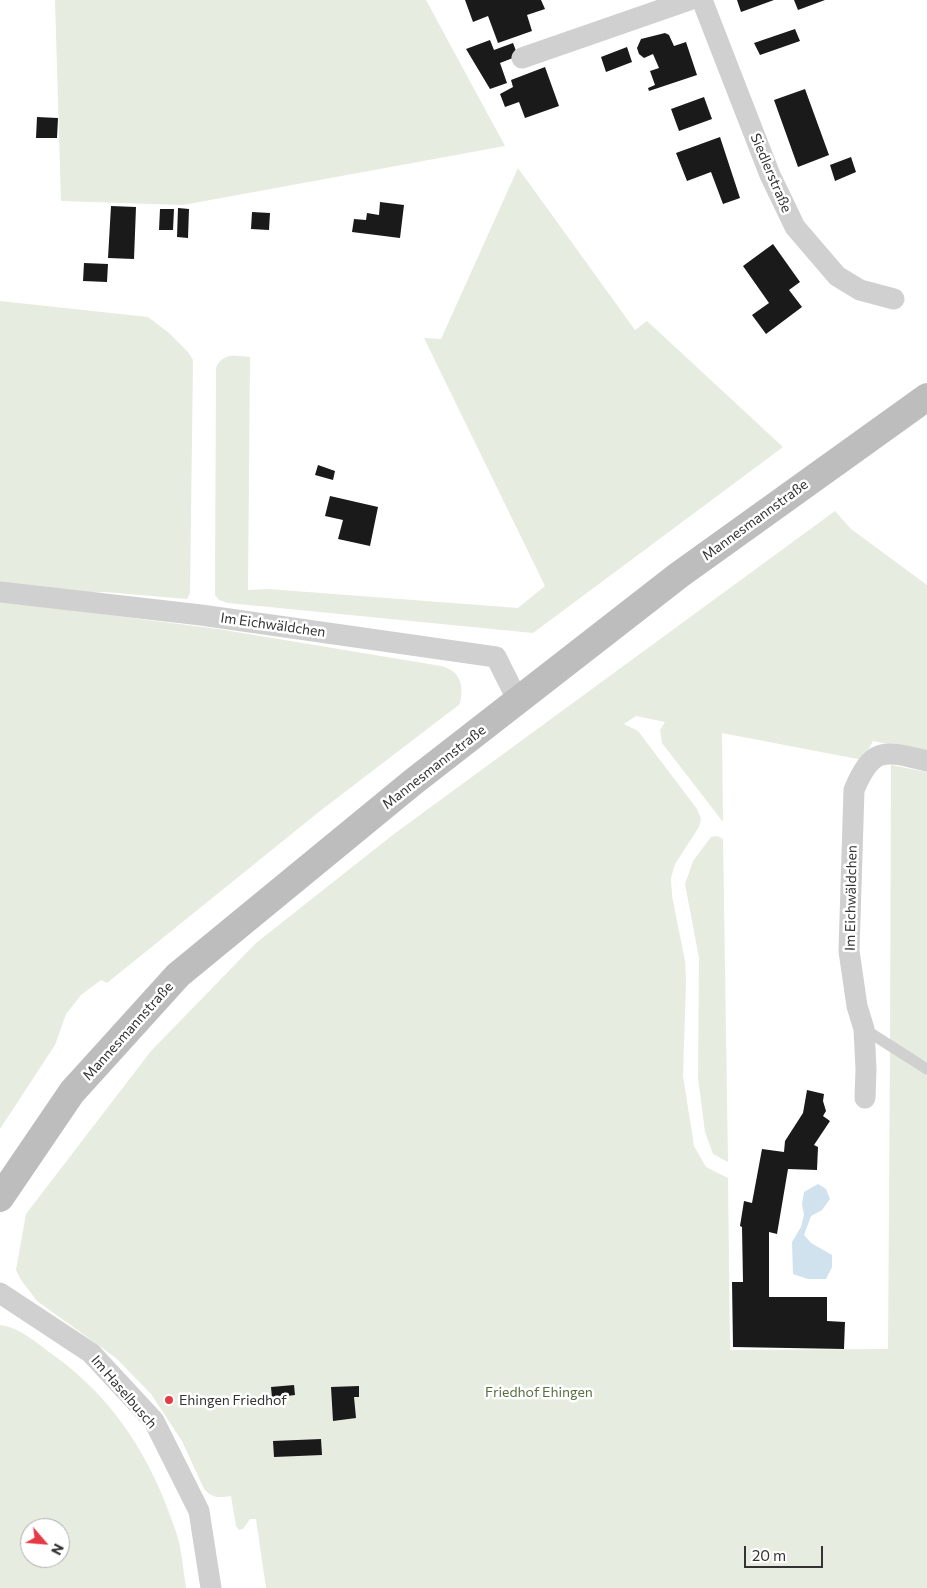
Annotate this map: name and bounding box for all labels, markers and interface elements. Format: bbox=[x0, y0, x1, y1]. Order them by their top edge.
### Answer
street label: Siedlerstraße bbox=[747, 131, 795, 215]
street label: Mannesmannstraße bbox=[699, 476, 811, 564]
street label: Im Eichwäldchen bbox=[219, 609, 327, 641]
street label: Mannesmannstraße bbox=[379, 721, 489, 813]
street label: Im Eichwäldchen bbox=[842, 845, 860, 951]
street label: Mannesmannstraße bbox=[79, 978, 177, 1084]
street label: Im Haselbusch bbox=[88, 1352, 160, 1432]
park label: Friedhof Ehingen bbox=[485, 1384, 593, 1400]
place label: Ehingen Friedhof bbox=[179, 1392, 287, 1408]
marker: Ehingen Friedhof bbox=[163, 1394, 175, 1406]
north arrow bbox=[20, 1518, 70, 1568]
scale bar bbox=[747, 1536, 826, 1568]
text: N bbox=[48, 1541, 68, 1558]
text: 20 m bbox=[752, 1546, 786, 1564]

